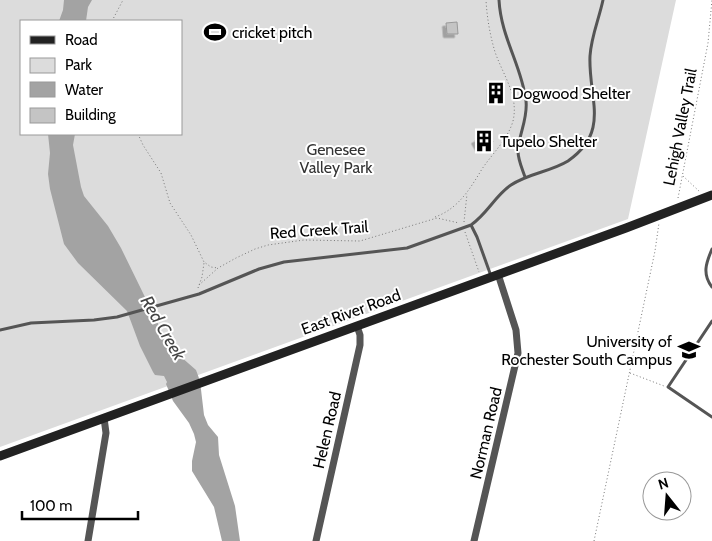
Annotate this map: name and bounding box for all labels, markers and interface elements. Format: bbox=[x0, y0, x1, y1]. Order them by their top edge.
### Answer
sports icon: cricket pitch bbox=[202, 19, 228, 45]
legend bbox=[20, 20, 182, 135]
place label: cricket pitch bbox=[232, 23, 313, 42]
text: Road bbox=[65, 31, 98, 49]
text: Park bbox=[65, 56, 92, 74]
street label: Lehigh Valley Trail bbox=[659, 66, 701, 187]
building icon: Dogwood Shelter bbox=[483, 80, 509, 106]
text: Water bbox=[65, 81, 103, 99]
place label: Dogwood Shelter bbox=[512, 84, 631, 103]
text: Building bbox=[65, 106, 116, 124]
building icon: Tupelo Shelter bbox=[471, 128, 497, 154]
place label: Tupelo Shelter bbox=[500, 132, 598, 151]
park label: Genesee Valley Park bbox=[300, 140, 373, 177]
street label: Red Creek Trail bbox=[269, 217, 369, 243]
street label: East River Road bbox=[299, 285, 403, 339]
water label: Red Creek bbox=[136, 292, 191, 365]
place label: University of Rochester South Campus bbox=[501, 332, 673, 369]
school or university icon: University of Rochester South Campus bbox=[676, 337, 702, 363]
street label: Norman Road bbox=[466, 385, 506, 481]
street label: Helen Road bbox=[309, 390, 345, 470]
north arrow bbox=[642, 471, 692, 521]
text: N bbox=[656, 474, 671, 494]
scale bar bbox=[22, 488, 139, 520]
text: 100 m bbox=[30, 497, 72, 515]

